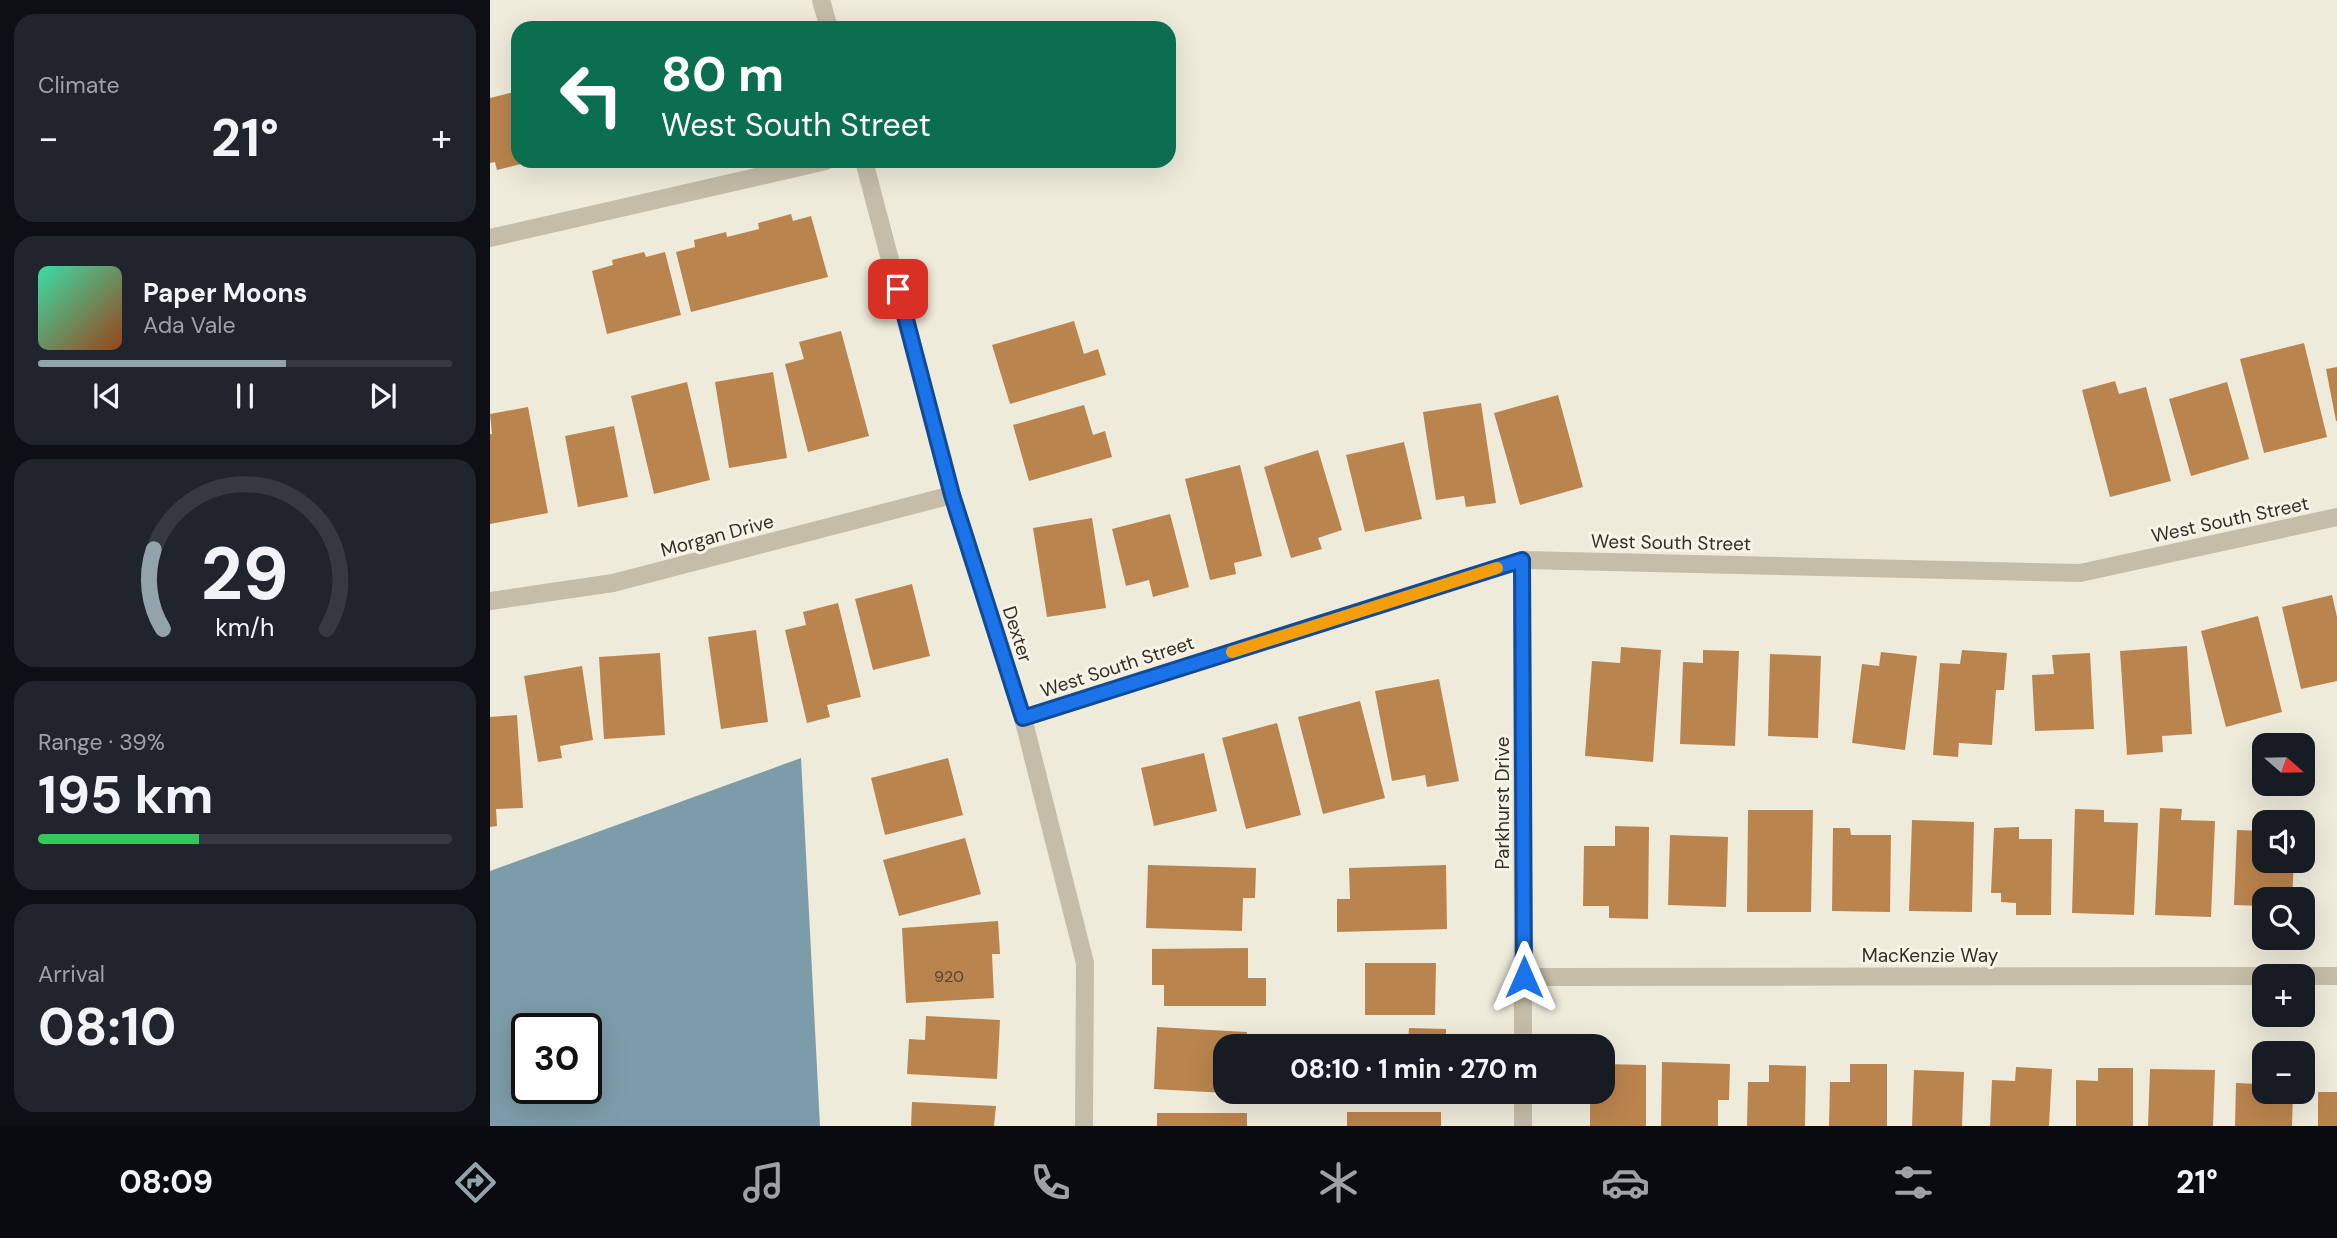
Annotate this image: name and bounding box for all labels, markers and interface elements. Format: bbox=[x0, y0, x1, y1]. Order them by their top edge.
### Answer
text: 80 m bbox=[661, 42, 784, 106]
icon: left bbox=[546, 49, 637, 140]
text: Climate bbox=[38, 70, 120, 100]
text: 21° bbox=[211, 104, 279, 172]
text: West South Street bbox=[661, 104, 931, 146]
text: − bbox=[38, 113, 59, 163]
text: + bbox=[431, 113, 452, 163]
pin bbox=[868, 259, 928, 319]
icon: arrive bbox=[879, 270, 917, 308]
text: Paper Moons bbox=[143, 276, 307, 310]
text: Ada Vale bbox=[143, 310, 236, 340]
icon: previous bbox=[88, 377, 126, 415]
icon: pause bbox=[226, 377, 264, 415]
icon: next bbox=[364, 377, 402, 415]
street label: West South Street bbox=[2149, 491, 2311, 548]
street label: Morgan Drive bbox=[658, 508, 776, 563]
text: 29 bbox=[201, 527, 289, 622]
street label: West South Street bbox=[1591, 529, 1751, 556]
street label: Dexter bbox=[997, 603, 1038, 666]
text: km/h bbox=[215, 611, 275, 644]
street label: West South Street bbox=[1037, 630, 1197, 703]
text: Range · 39% bbox=[38, 727, 165, 757]
north arrow bbox=[2252, 733, 2315, 796]
map controls bbox=[2252, 733, 2315, 1104]
street label: Parkhurst Drive bbox=[1490, 737, 1515, 869]
text: 195 km bbox=[38, 761, 214, 829]
button: sound bbox=[2252, 810, 2315, 873]
button: search bbox=[2252, 887, 2315, 950]
position arrow bbox=[1487, 940, 1561, 1014]
street label: MacKenzie Way bbox=[1862, 943, 1999, 968]
text: Arrival bbox=[38, 959, 105, 989]
button: + bbox=[2252, 964, 2315, 1027]
house number: 920 bbox=[934, 966, 964, 987]
text: 08:10 bbox=[38, 993, 176, 1061]
speed limit sign: 30 bbox=[511, 1013, 602, 1104]
button: − bbox=[2252, 1041, 2315, 1104]
text: 08:10 · 1 min · 270 m bbox=[1290, 1052, 1538, 1086]
icon: directions bbox=[451, 1158, 500, 1207]
icon: music bbox=[739, 1158, 788, 1207]
icon: phone bbox=[1026, 1158, 1075, 1207]
icon: climate bbox=[1314, 1158, 1363, 1207]
icon: car bbox=[1601, 1158, 1650, 1207]
icon: filters bbox=[1889, 1158, 1938, 1207]
text: 08:09 bbox=[119, 1161, 213, 1203]
text: 21° bbox=[2176, 1161, 2218, 1203]

